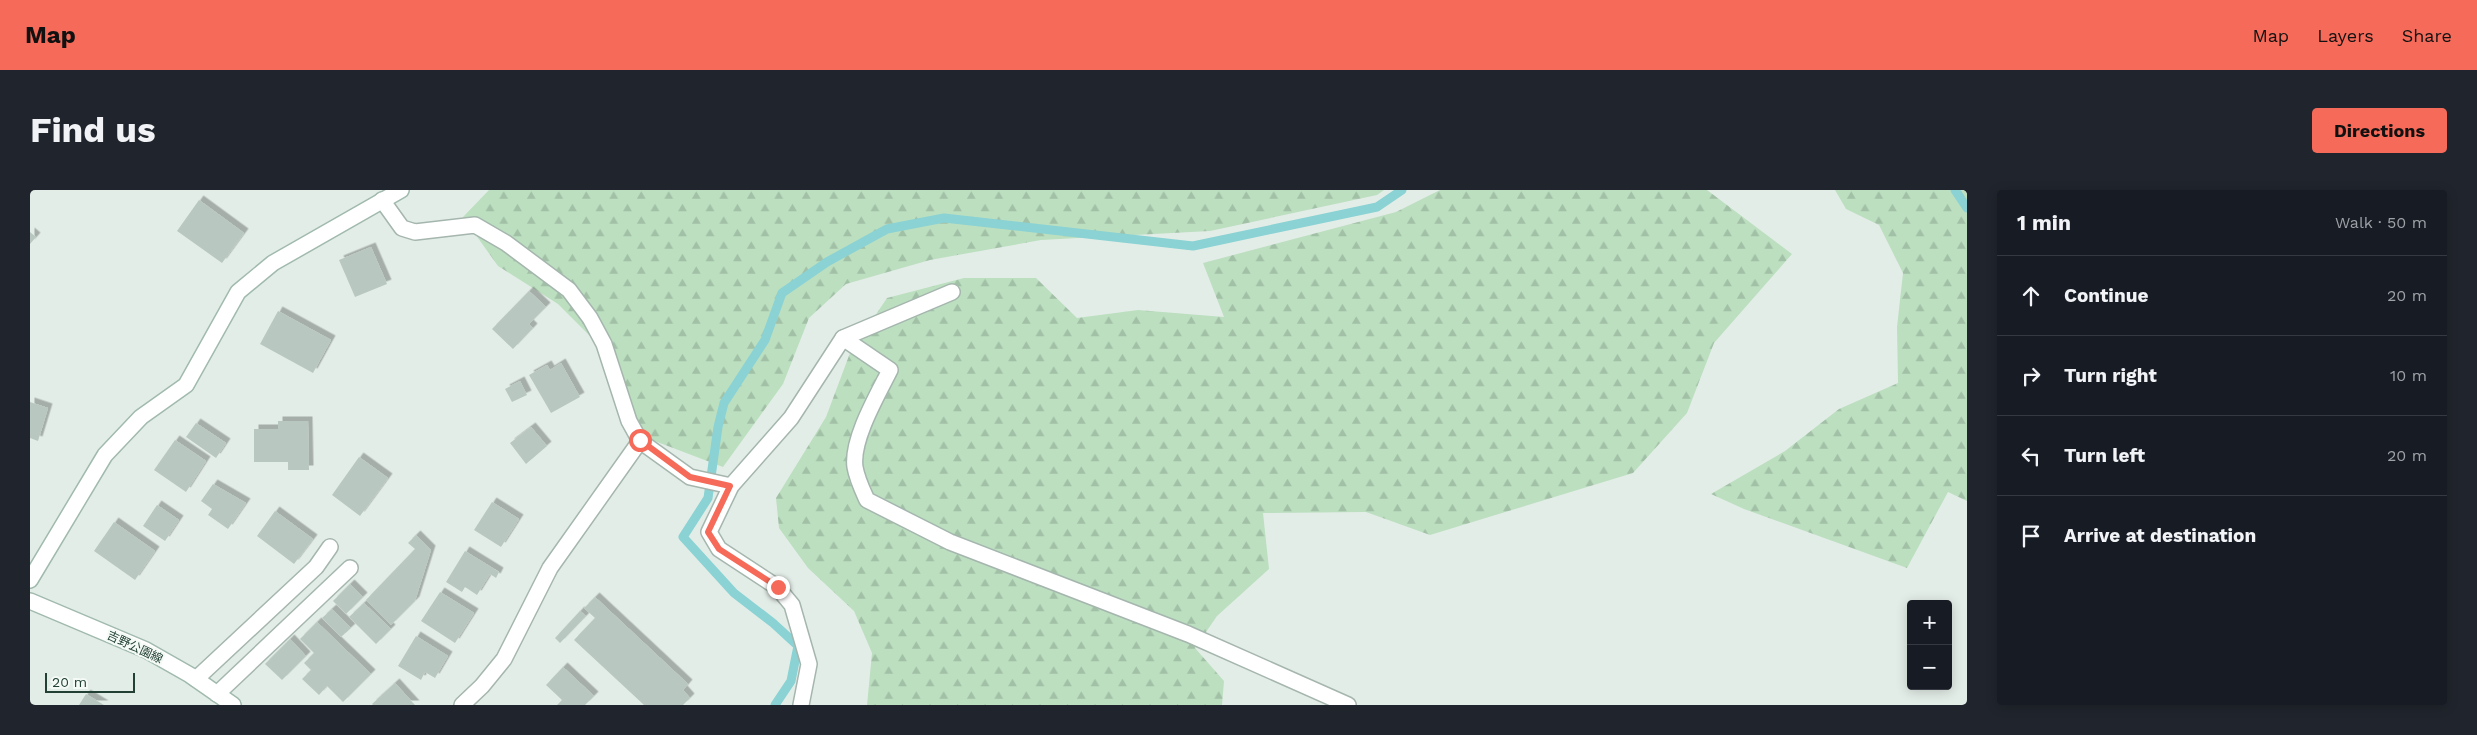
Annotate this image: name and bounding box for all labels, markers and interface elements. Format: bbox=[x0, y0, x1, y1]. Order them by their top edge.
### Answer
text: Map bbox=[25, 21, 76, 49]
text: Map bbox=[2252, 25, 2289, 46]
text: Layers bbox=[2317, 25, 2374, 46]
text: Share bbox=[2402, 25, 2452, 46]
button: Directions bbox=[2312, 108, 2447, 153]
text: Find us bbox=[30, 109, 156, 151]
text: 1 min bbox=[2017, 210, 2071, 235]
text: Walk · 50 m bbox=[2335, 213, 2427, 232]
icon: ahead bbox=[2017, 282, 2045, 310]
text: Continue bbox=[2064, 284, 2148, 307]
text: 20 m bbox=[2387, 286, 2427, 305]
icon: right bbox=[2017, 362, 2045, 390]
text: Turn right bbox=[2064, 364, 2157, 387]
text: 10 m bbox=[2390, 366, 2427, 385]
route start bbox=[629, 429, 652, 452]
icon: left bbox=[2017, 442, 2045, 470]
text: Turn left bbox=[2064, 444, 2145, 467]
text: 20 m bbox=[2387, 446, 2427, 465]
icon: arrive bbox=[2017, 522, 2045, 550]
text: Arrive at destination bbox=[2064, 524, 2256, 547]
route end bbox=[767, 576, 790, 599]
map controls bbox=[1907, 600, 1952, 690]
button: + bbox=[1907, 600, 1952, 645]
street label: 吉野公園線 bbox=[105, 628, 165, 666]
button: − bbox=[1907, 645, 1952, 690]
scale bar bbox=[45, 670, 135, 693]
text: 20 m bbox=[52, 674, 87, 690]

